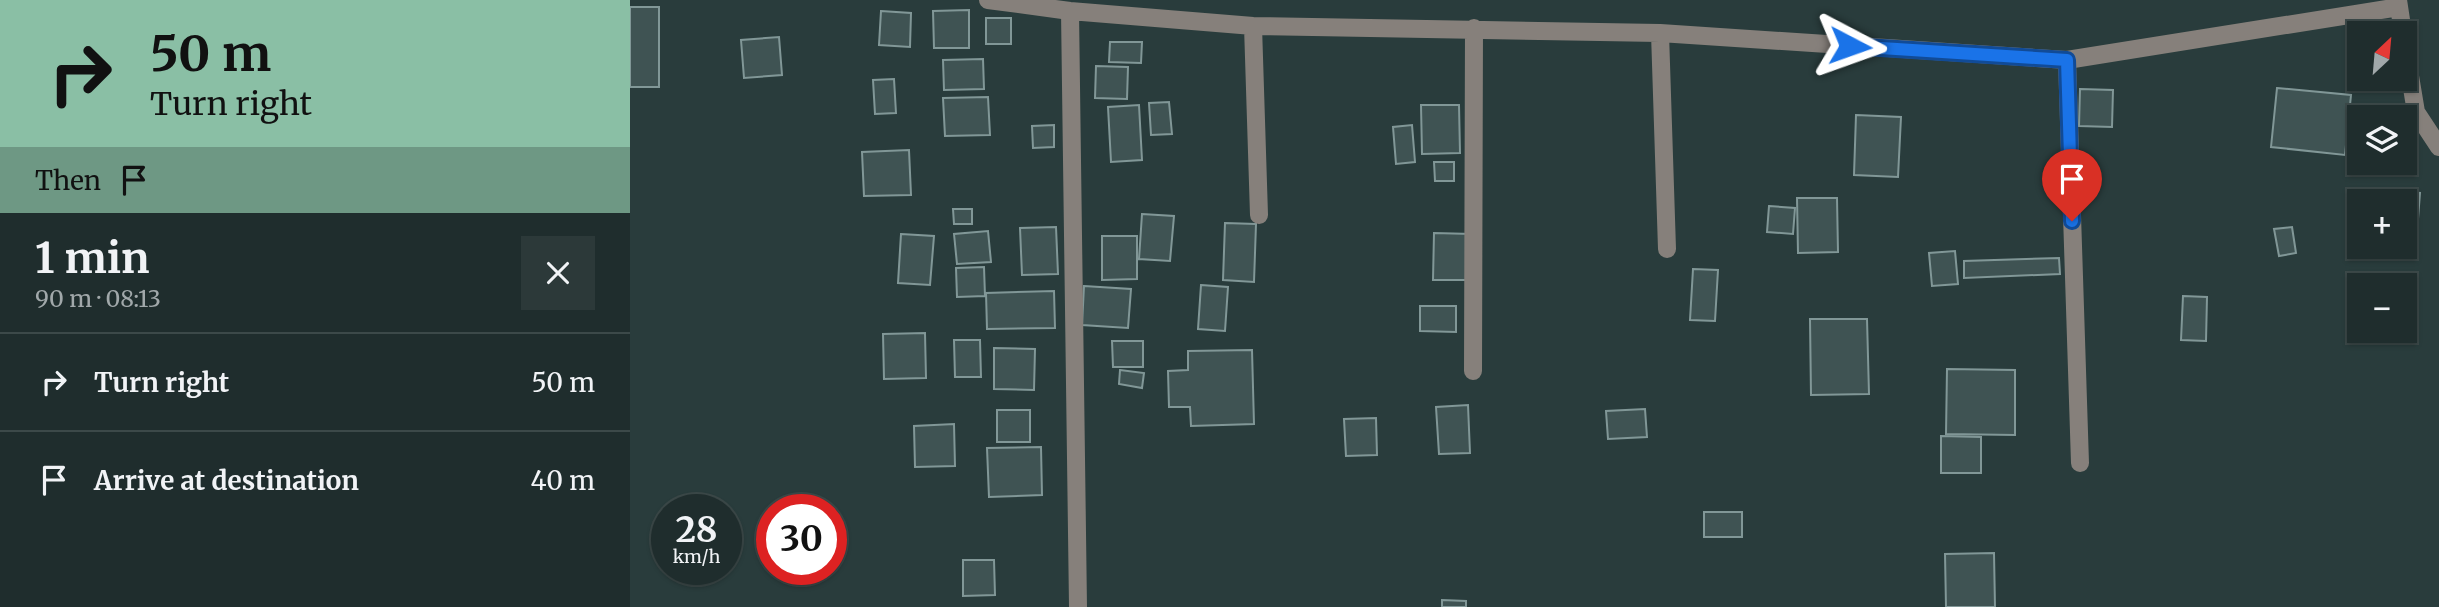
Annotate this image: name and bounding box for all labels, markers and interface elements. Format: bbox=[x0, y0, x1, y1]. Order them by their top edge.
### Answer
position arrow bbox=[1813, 9, 1887, 83]
north arrow bbox=[2347, 21, 2417, 91]
map controls bbox=[2347, 21, 2417, 343]
text: 50 m bbox=[150, 23, 271, 84]
icon: right bbox=[35, 28, 126, 119]
text: Turn right bbox=[150, 84, 312, 124]
button: layers bbox=[2347, 105, 2417, 175]
pin bbox=[2042, 149, 2102, 221]
icon: arrive bbox=[2053, 160, 2091, 198]
icon: arrive bbox=[115, 161, 153, 199]
text: Then bbox=[35, 164, 101, 197]
button: + bbox=[2347, 189, 2417, 259]
text: 1 min bbox=[35, 232, 149, 284]
button: close bbox=[521, 236, 595, 310]
button: − bbox=[2347, 273, 2417, 343]
text: 90 m · 08:13 bbox=[35, 284, 161, 313]
icon: right bbox=[35, 363, 73, 401]
text: Turn right bbox=[94, 366, 229, 399]
text: 50 m bbox=[531, 366, 595, 399]
icon: arrive bbox=[35, 461, 73, 499]
text: Arrive at destination bbox=[94, 464, 359, 497]
text: 40 m bbox=[531, 464, 595, 497]
speed limit sign: 30 bbox=[756, 494, 847, 585]
text: 28 bbox=[675, 508, 718, 552]
text: km/h bbox=[673, 545, 720, 568]

